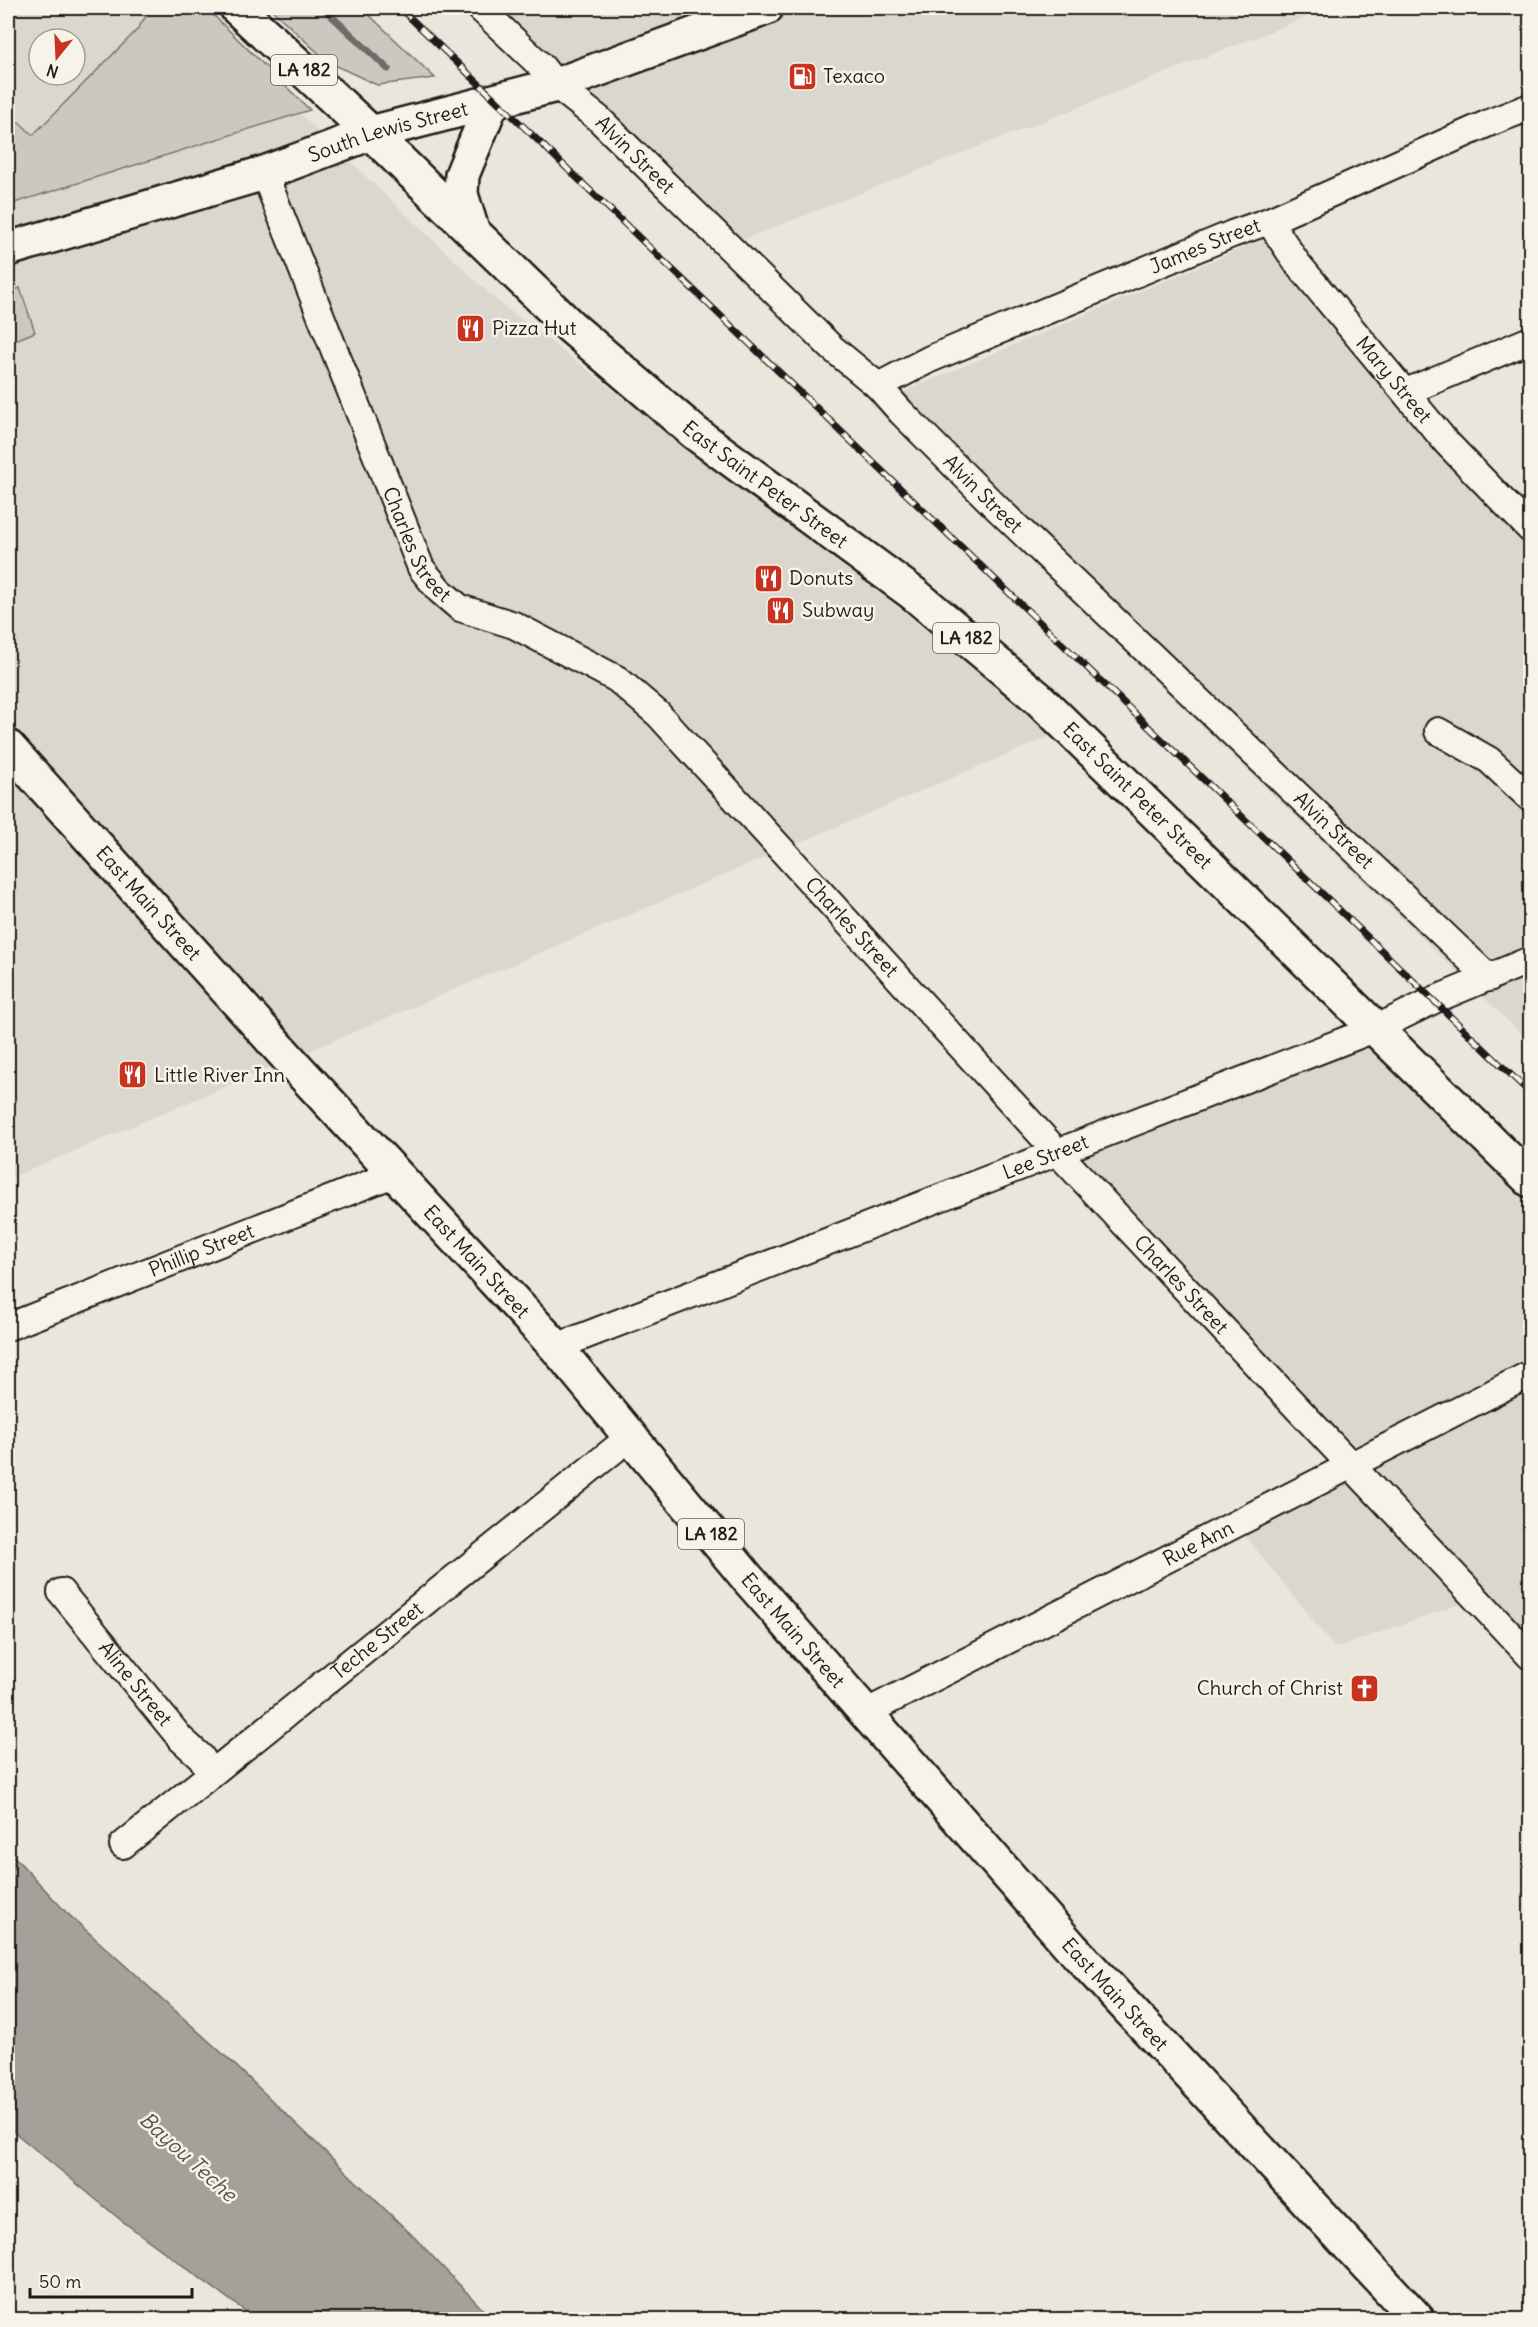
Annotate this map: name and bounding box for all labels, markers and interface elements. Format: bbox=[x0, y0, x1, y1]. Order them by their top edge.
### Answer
north arrow bbox=[27, 27, 87, 87]
road number: LA 182 bbox=[271, 55, 337, 85]
text: N bbox=[44, 60, 61, 82]
fuel station icon: Texaco bbox=[786, 60, 818, 92]
place label: Texaco bbox=[823, 63, 885, 88]
street label: South Lewis Street bbox=[305, 95, 471, 167]
street label: Alvin Street bbox=[591, 110, 681, 199]
street label: James Street bbox=[1146, 212, 1264, 279]
restaurant icon: Pizza Hut bbox=[455, 312, 487, 344]
place label: Pizza Hut bbox=[492, 315, 577, 340]
street label: Mary Street bbox=[1351, 331, 1438, 428]
street label: East Saint Peter Street bbox=[678, 415, 853, 553]
street label: Alvin Street bbox=[939, 449, 1028, 538]
street label: Charles Street bbox=[378, 483, 457, 607]
restaurant icon: Donuts bbox=[752, 562, 784, 594]
place label: Donuts bbox=[789, 565, 853, 590]
restaurant icon: Subway bbox=[765, 594, 797, 626]
place label: Subway bbox=[802, 597, 874, 622]
road number: LA 182 bbox=[933, 623, 999, 653]
street label: East Saint Peter Street bbox=[1058, 717, 1218, 874]
street label: Alvin Street bbox=[1289, 785, 1380, 874]
street label: East Main Street bbox=[91, 840, 207, 965]
street label: Charles Street bbox=[800, 871, 904, 982]
restaurant icon: Little River Inn bbox=[117, 1059, 149, 1091]
place label: Little River Inn bbox=[154, 1062, 285, 1087]
street label: Lee Street bbox=[999, 1128, 1092, 1184]
street label: East Main Street bbox=[418, 1199, 536, 1323]
street label: Phillip Street bbox=[145, 1218, 258, 1282]
street label: Charles Street bbox=[1129, 1229, 1234, 1339]
street label: Rue Ann bbox=[1159, 1514, 1237, 1571]
road number: LA 182 bbox=[678, 1519, 744, 1549]
street label: East Main Street bbox=[736, 1567, 851, 1693]
street label: Teche Street bbox=[326, 1596, 428, 1685]
street label: Aline Street bbox=[94, 1636, 178, 1731]
church icon: Church of Christ bbox=[1348, 1672, 1380, 1704]
place label: Church of Christ bbox=[1197, 1675, 1343, 1700]
street label: East Main Street bbox=[1057, 1932, 1174, 2056]
water label: Bayou Teche bbox=[134, 2106, 244, 2208]
scale bar bbox=[30, 2261, 192, 2299]
text: 50 m bbox=[39, 2270, 81, 2293]

